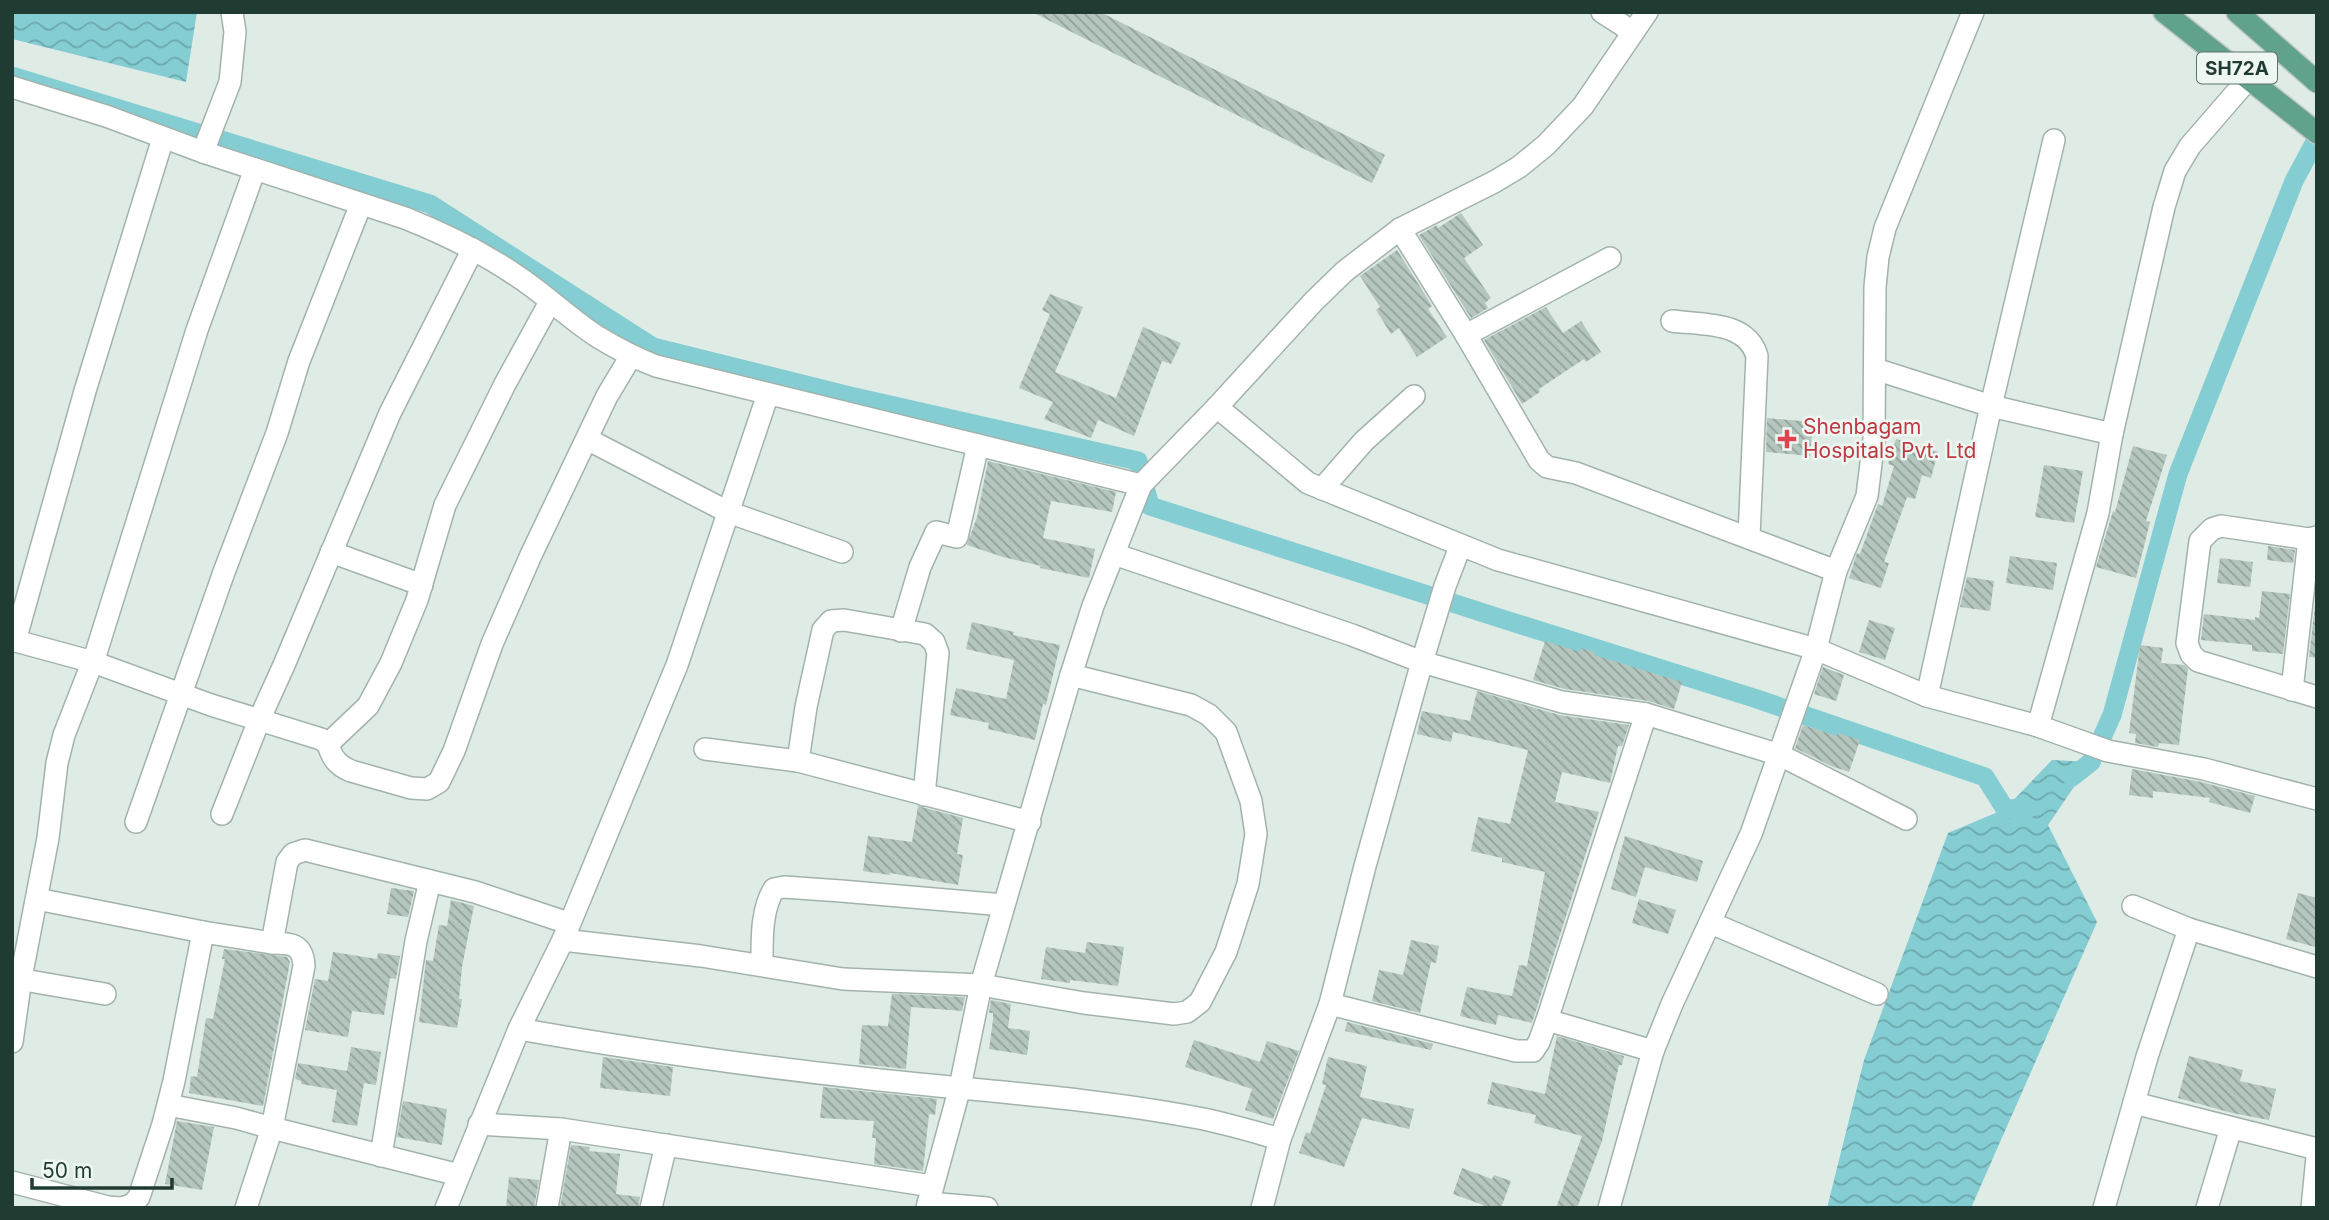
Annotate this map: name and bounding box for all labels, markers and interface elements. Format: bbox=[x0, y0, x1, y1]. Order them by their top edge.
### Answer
road number: SH72A bbox=[2197, 52, 2277, 83]
place label: Shenbagam Hospitals Pvt. Ltd bbox=[1803, 414, 1976, 463]
marker: Shenbagam Hospitals Pvt. Ltd bbox=[1777, 429, 1797, 449]
scale bar bbox=[32, 1146, 172, 1190]
text: 50 m bbox=[42, 1158, 92, 1183]

